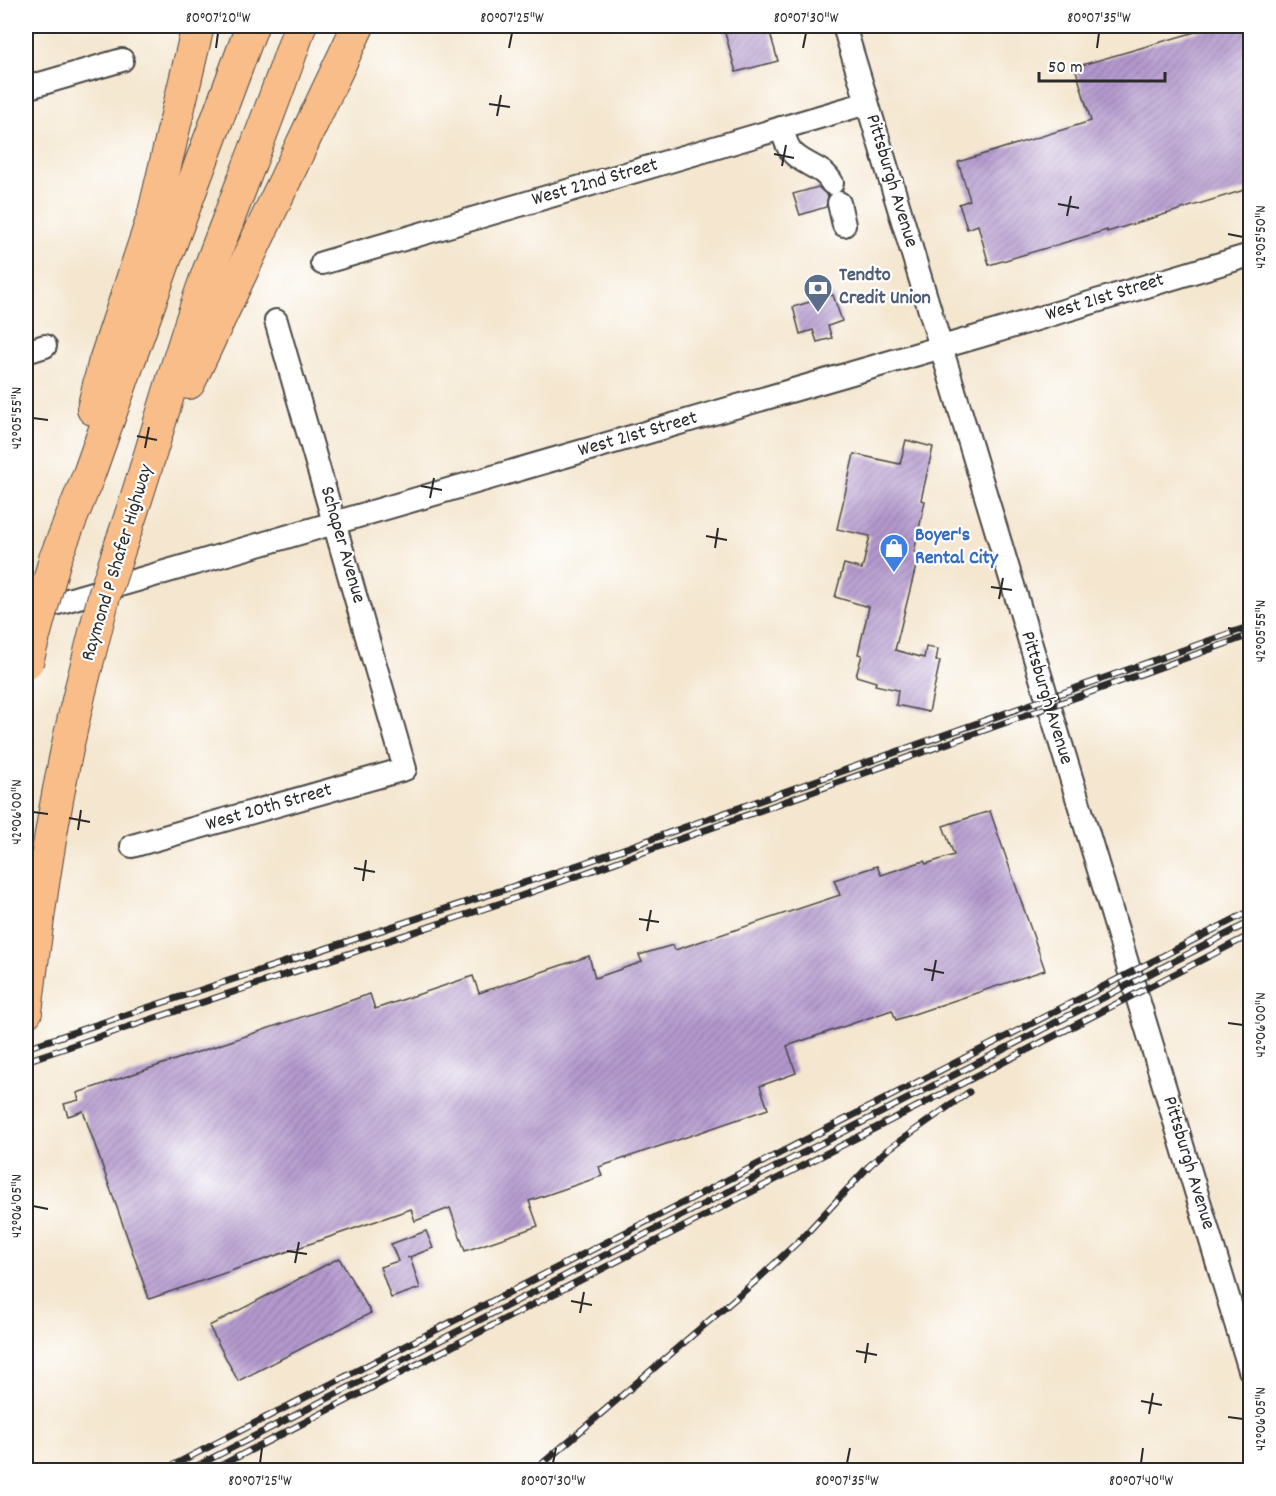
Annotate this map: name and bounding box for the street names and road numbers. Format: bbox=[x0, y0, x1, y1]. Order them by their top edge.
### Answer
street label: Pittsburgh Avenue bbox=[857, 111, 925, 251]
street label: West 22nd Street bbox=[529, 152, 661, 214]
street label: West 21st Street bbox=[1042, 267, 1168, 329]
street label: West 21st Street bbox=[575, 405, 701, 465]
street label: Raymond P Shafer Highway bbox=[75, 460, 161, 665]
street label: Schaper Avenue bbox=[312, 483, 372, 607]
street label: Pittsburgh Avenue bbox=[1012, 628, 1080, 768]
street label: West 20th Street bbox=[203, 777, 335, 839]
street label: Pittsburgh Avenue bbox=[1154, 1093, 1222, 1233]

